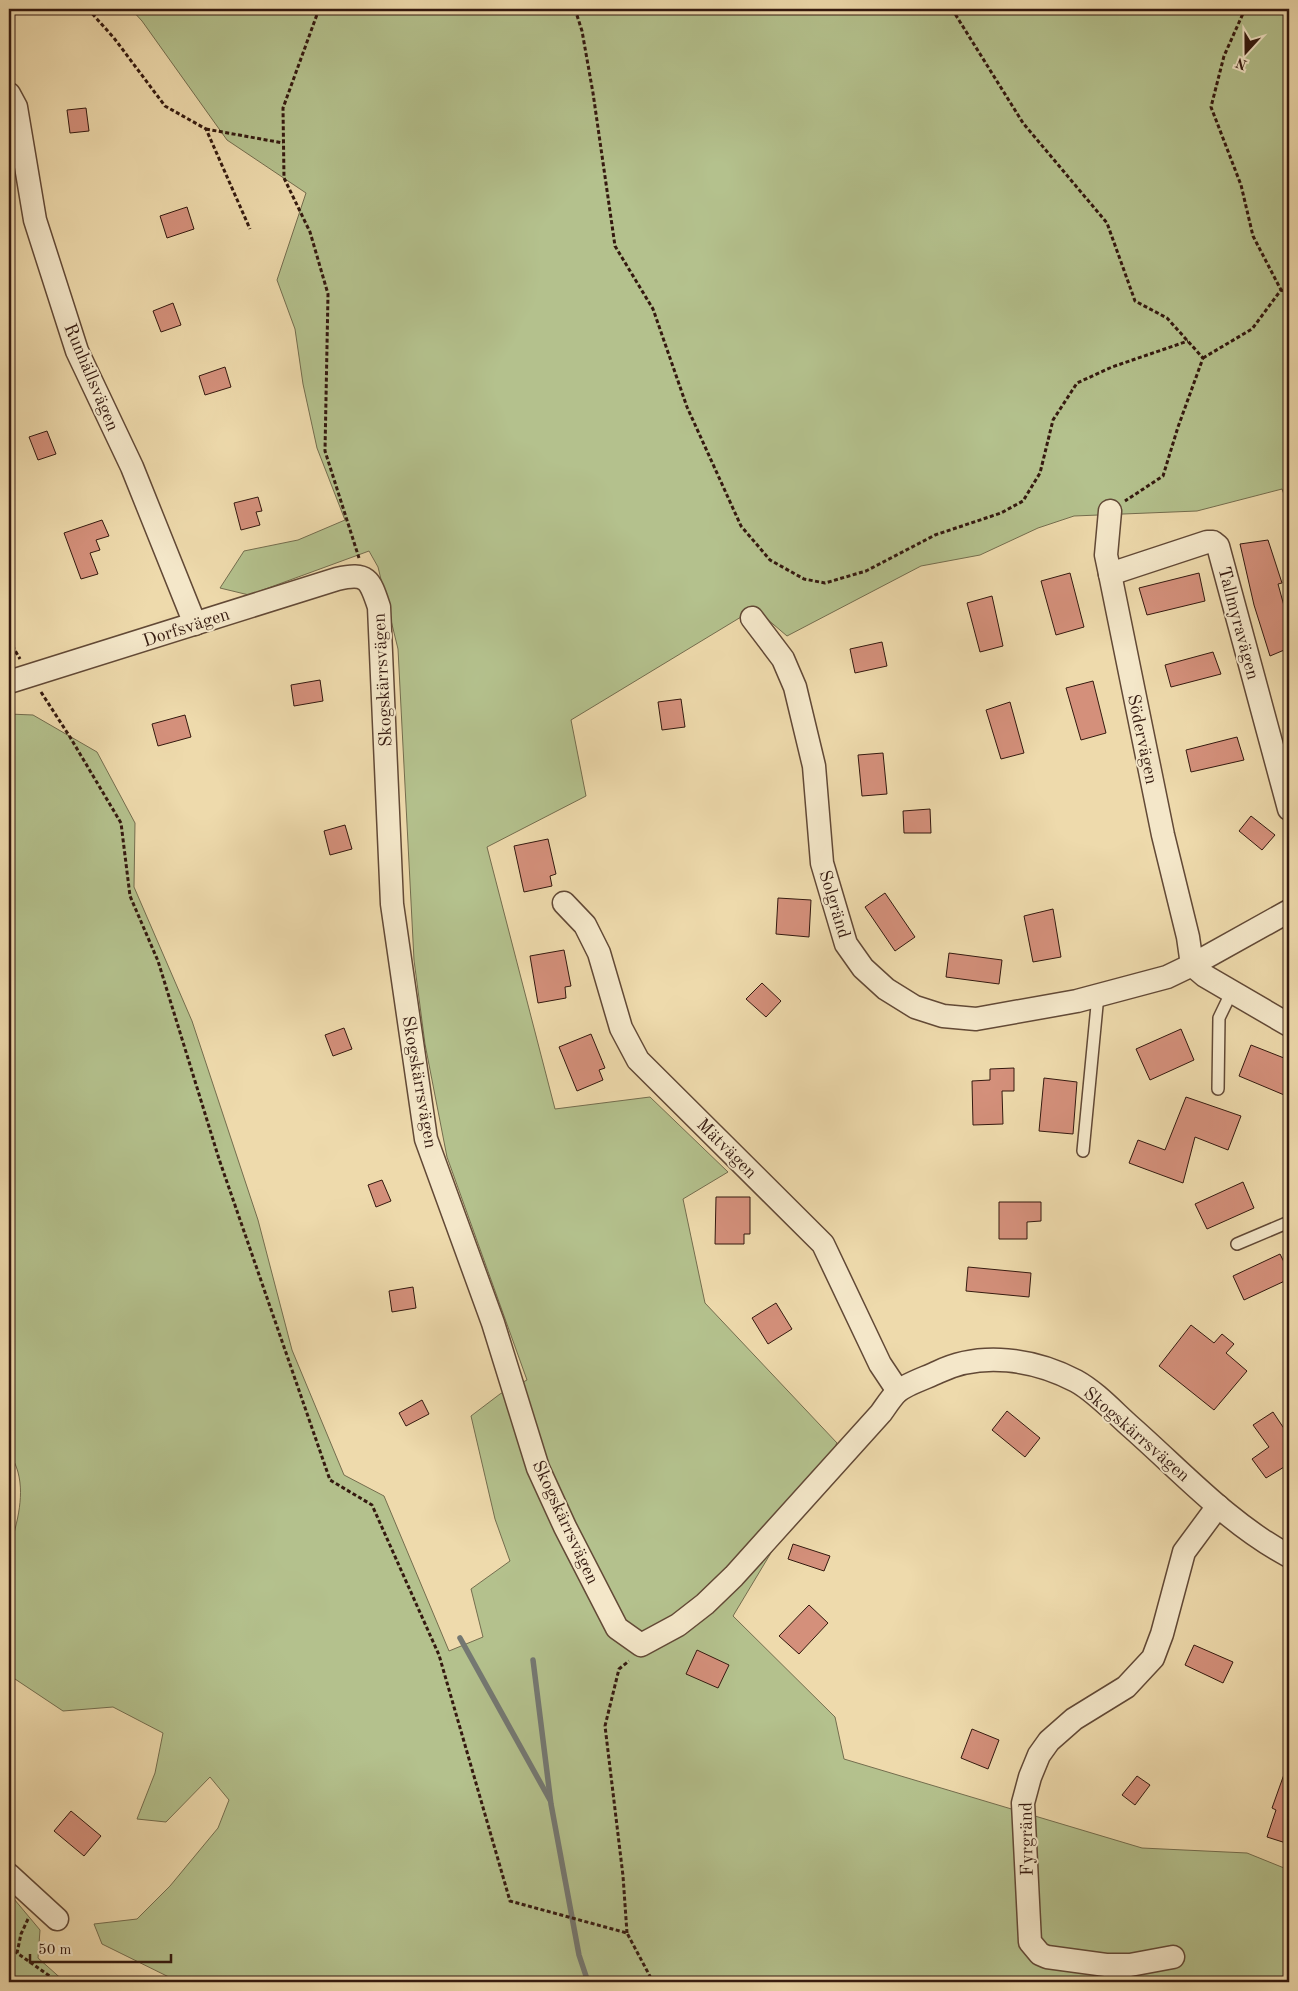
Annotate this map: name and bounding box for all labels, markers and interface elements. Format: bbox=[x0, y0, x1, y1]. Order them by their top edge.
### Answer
north arrow bbox=[1220, 28, 1270, 78]
text: N bbox=[1234, 55, 1249, 72]
street label: Runhällsvägen bbox=[60, 321, 122, 434]
street label: Tallmyravägen bbox=[1214, 565, 1262, 682]
street label: Dorfsvägen bbox=[141, 605, 232, 650]
street label: Skogskärrsvägen bbox=[370, 612, 395, 747]
street label: Södervägen bbox=[1124, 693, 1160, 786]
street label: Solgränd bbox=[815, 868, 853, 940]
street label: Skogskärrsvägen bbox=[399, 1015, 440, 1150]
street label: Mätvägen bbox=[693, 1115, 760, 1182]
street label: Skogskärrsvägen bbox=[1080, 1384, 1193, 1486]
street label: Skogskärrsvägen bbox=[529, 1458, 602, 1587]
street label: Fyrgränd bbox=[1017, 1802, 1037, 1876]
scale bar bbox=[30, 1931, 171, 1963]
text: 50 m bbox=[38, 1943, 72, 1958]

